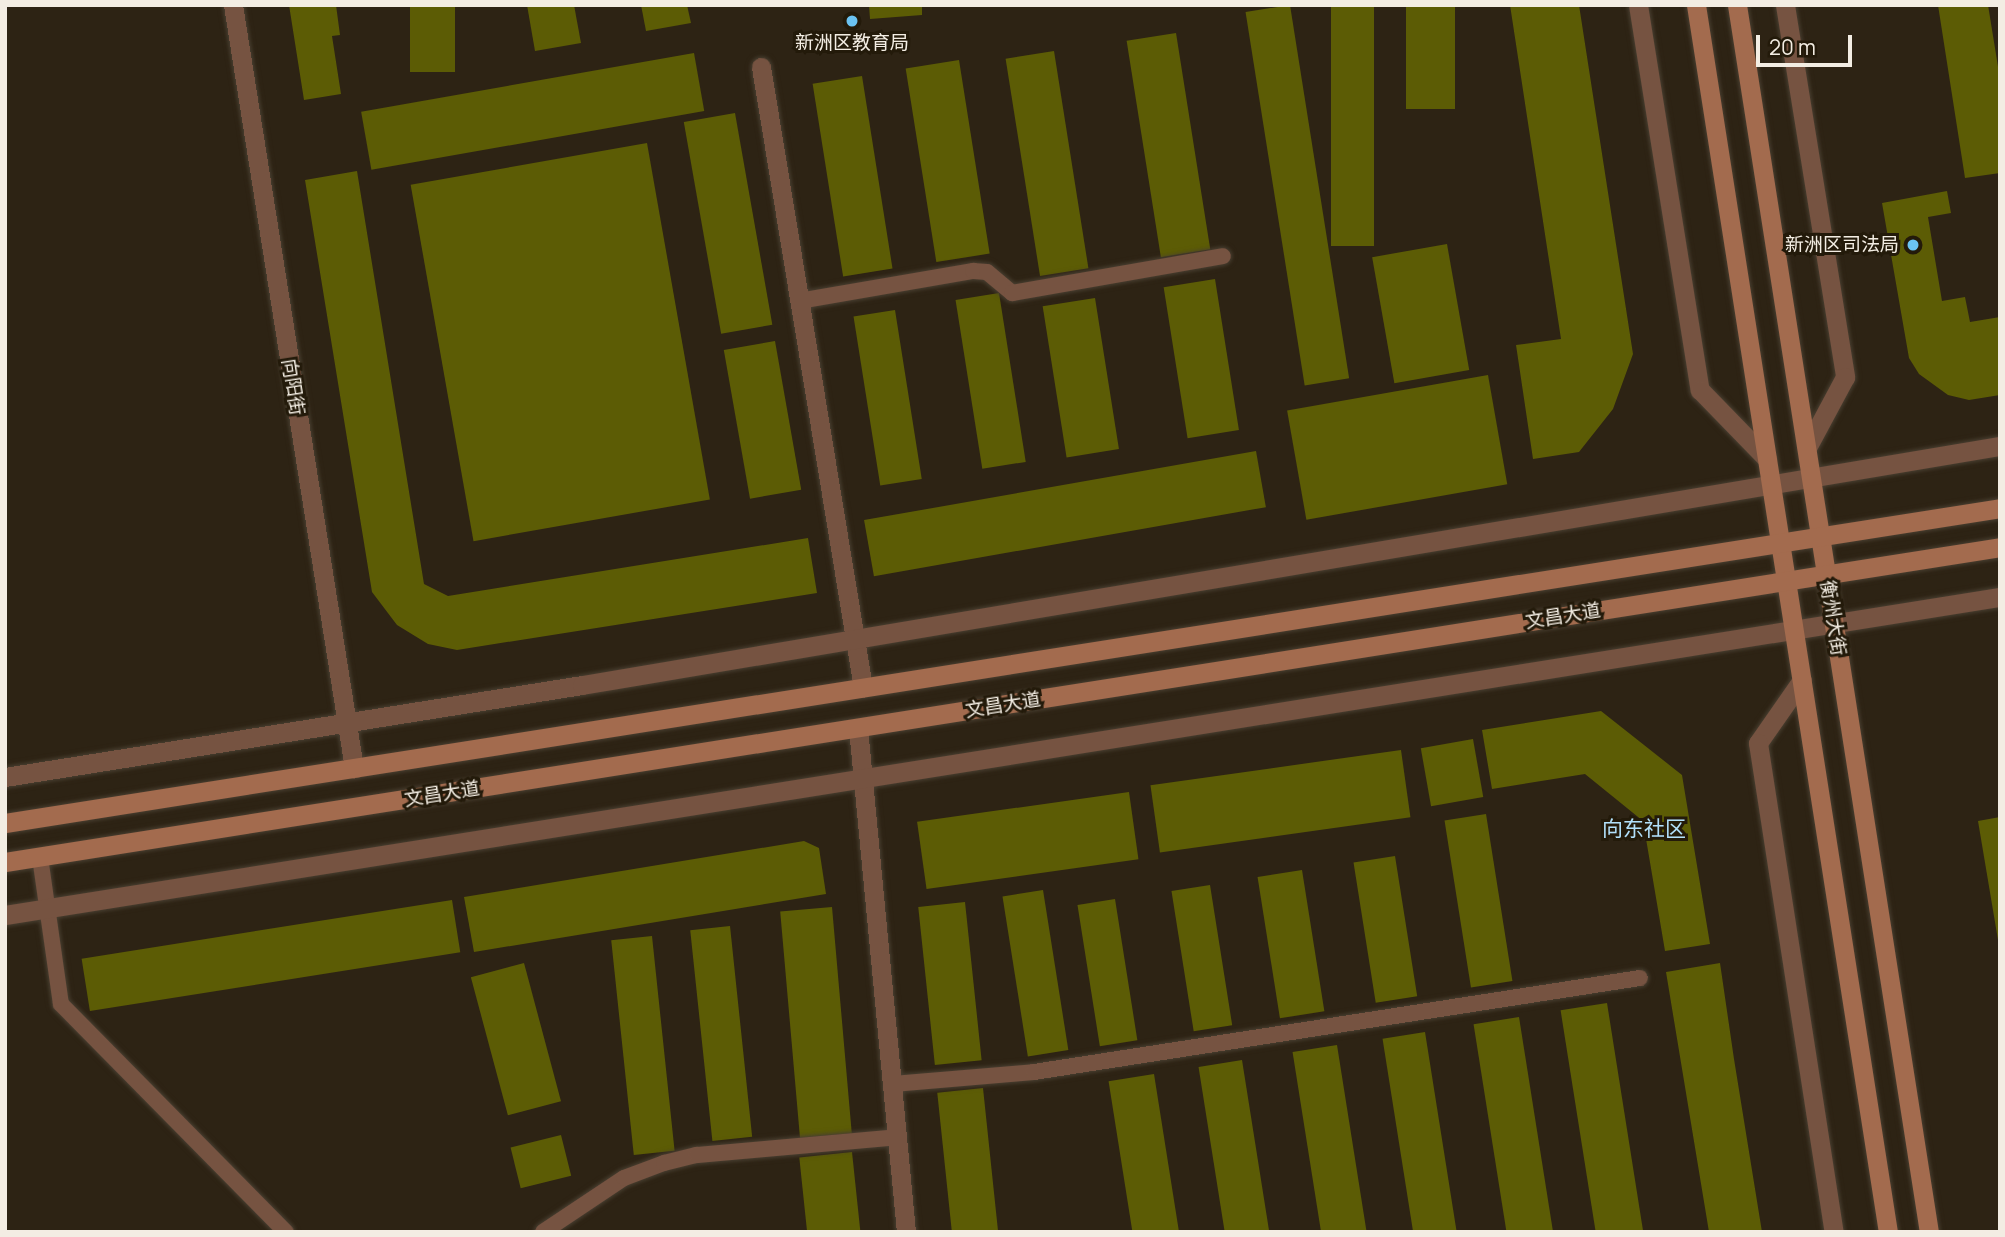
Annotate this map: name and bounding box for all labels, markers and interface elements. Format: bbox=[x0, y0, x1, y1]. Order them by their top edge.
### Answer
marker: 新洲区教育局 bbox=[844, 13, 860, 29]
scale bar bbox=[1760, 21, 1856, 65]
place label: 新洲区教育局 bbox=[795, 32, 909, 54]
text: 20 m bbox=[1769, 33, 1816, 61]
place label: 新洲区司法局 bbox=[1785, 234, 1899, 256]
marker: 新洲区司法局 bbox=[1905, 237, 1921, 253]
street label: 向阳街 bbox=[277, 357, 309, 417]
street label: 衡州大街 bbox=[1816, 579, 1850, 657]
street label: 文昌大道 bbox=[1524, 599, 1602, 633]
street label: 文昌大道 bbox=[964, 688, 1042, 722]
street label: 文昌大道 bbox=[403, 777, 481, 811]
district label: 向东社区 bbox=[1602, 815, 1686, 841]

